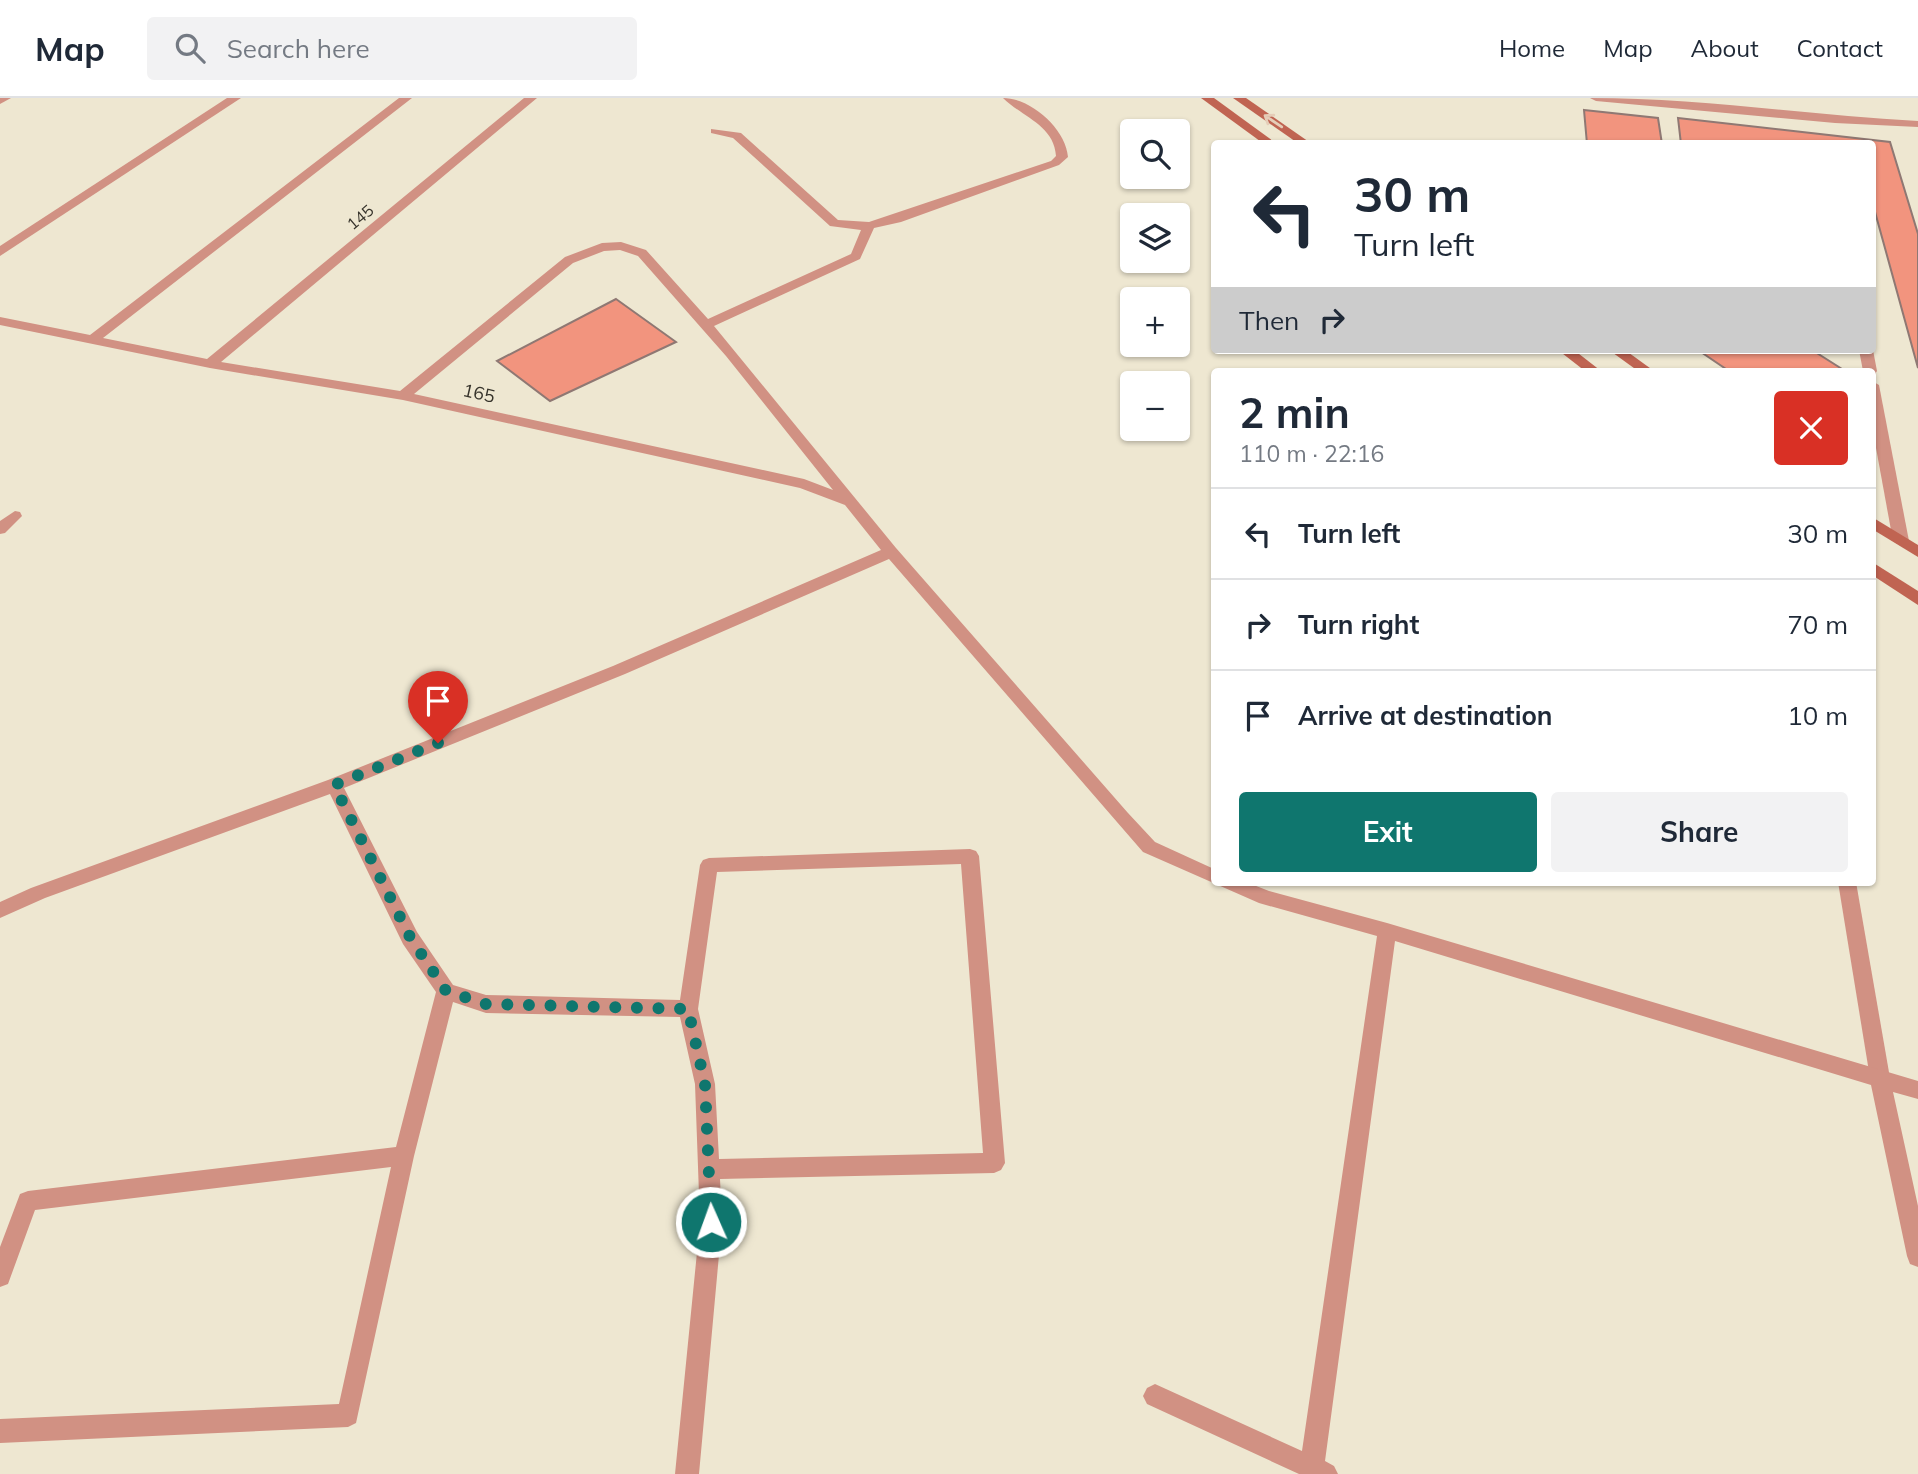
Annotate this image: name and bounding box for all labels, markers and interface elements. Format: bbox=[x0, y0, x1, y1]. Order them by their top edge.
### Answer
search box bbox=[147, 17, 637, 80]
text: Map bbox=[35, 28, 105, 69]
icon: search bbox=[171, 29, 209, 67]
text: Search here bbox=[227, 32, 370, 65]
text: Home bbox=[1499, 33, 1565, 63]
text: Map bbox=[1603, 33, 1653, 63]
text: About bbox=[1691, 33, 1759, 63]
text: Contact bbox=[1797, 33, 1883, 63]
one-way arrow bbox=[1264, 114, 1284, 128]
map controls bbox=[1120, 119, 1190, 441]
button: search bbox=[1120, 119, 1190, 189]
text: 30 m bbox=[1354, 163, 1470, 224]
icon: left bbox=[1239, 168, 1330, 259]
street label: 145 bbox=[343, 200, 377, 234]
button: layers bbox=[1120, 203, 1190, 273]
text: Turn left bbox=[1354, 224, 1474, 264]
button: + bbox=[1120, 287, 1190, 357]
icon: right bbox=[1313, 301, 1351, 339]
text: Then bbox=[1239, 304, 1299, 337]
button: − bbox=[1120, 371, 1190, 441]
street label: 165 bbox=[461, 378, 498, 408]
text: 2 min bbox=[1239, 386, 1350, 439]
button: close bbox=[1774, 391, 1848, 465]
text: 110 m · 22:16 bbox=[1239, 439, 1384, 468]
icon: left bbox=[1239, 515, 1277, 553]
text: Turn left bbox=[1298, 517, 1400, 550]
text: 30 m bbox=[1787, 517, 1848, 550]
icon: right bbox=[1239, 606, 1277, 644]
text: Turn right bbox=[1298, 608, 1419, 641]
text: 70 m bbox=[1787, 608, 1848, 641]
pin bbox=[408, 671, 468, 743]
icon: arrive bbox=[419, 682, 457, 720]
icon: arrive bbox=[1239, 697, 1277, 735]
text: Arrive at destination bbox=[1298, 699, 1553, 732]
text: 10 m bbox=[1787, 699, 1848, 732]
button: Exit bbox=[1239, 792, 1537, 872]
button: Share bbox=[1551, 792, 1848, 872]
position arrow bbox=[674, 1185, 748, 1259]

